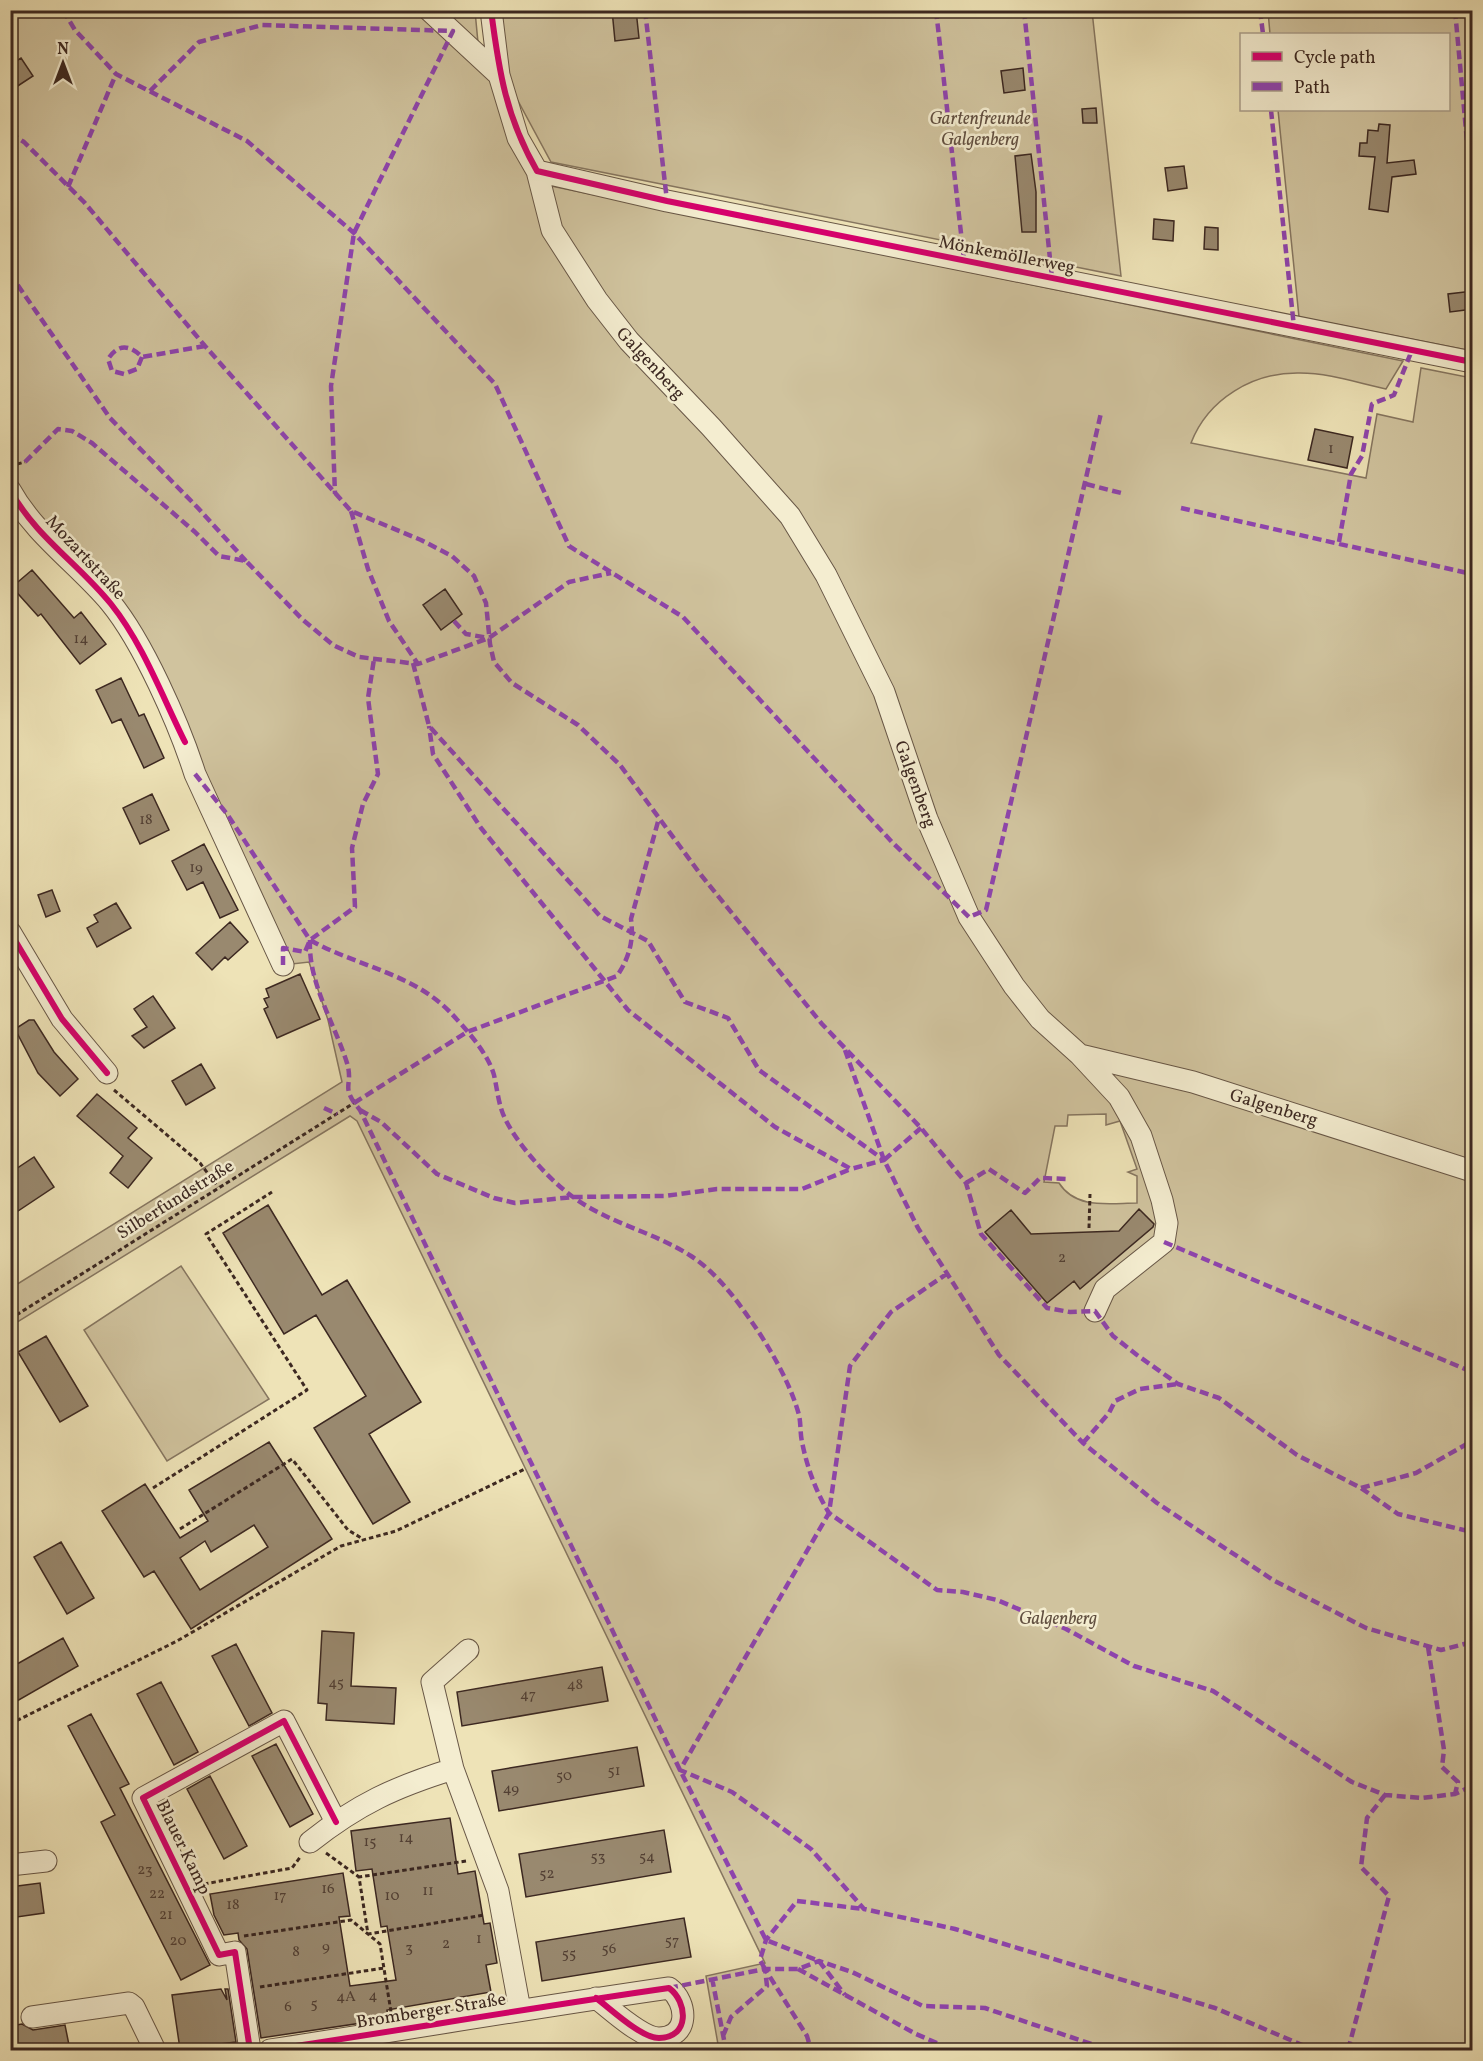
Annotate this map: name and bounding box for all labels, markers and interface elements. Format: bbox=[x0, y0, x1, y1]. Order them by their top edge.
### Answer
north arrow bbox=[33, 33, 93, 93]
legend bbox=[1240, 33, 1450, 111]
text: N bbox=[57, 39, 69, 61]
text: Cycle path bbox=[1294, 46, 1376, 71]
text: Path bbox=[1294, 76, 1330, 101]
park label: Gartenfreunde Galgenberg bbox=[929, 107, 1031, 153]
street label: Mönkemöllerweg bbox=[936, 230, 1077, 281]
street label: Galgenberg bbox=[610, 322, 690, 406]
house number: 1 bbox=[1328, 439, 1334, 460]
street label: Mozartstraße bbox=[39, 510, 131, 606]
house number: 14 bbox=[74, 629, 88, 650]
street label: Galgenberg bbox=[887, 737, 942, 832]
house number: 18 bbox=[139, 810, 153, 831]
house number: 19 bbox=[189, 858, 203, 879]
street label: Galgenberg bbox=[1226, 1083, 1321, 1134]
street label: Silberfundstraße bbox=[112, 1154, 239, 1246]
house number: 2 bbox=[1058, 1248, 1066, 1269]
park label: Galgenberg bbox=[1019, 1607, 1097, 1632]
house number: 45 bbox=[328, 1673, 344, 1694]
house number: 48 bbox=[567, 1675, 583, 1696]
house number: 47 bbox=[520, 1685, 536, 1706]
house number: 51 bbox=[607, 1761, 621, 1782]
house number: 50 bbox=[556, 1766, 572, 1787]
house number: 49 bbox=[503, 1779, 519, 1800]
street label: Blauer Kamp bbox=[149, 1796, 216, 1899]
house number: 14 bbox=[399, 1828, 413, 1849]
house number: 15 bbox=[363, 1832, 377, 1853]
house number: 53 bbox=[591, 1847, 605, 1868]
house number: 54 bbox=[639, 1847, 655, 1868]
house number: 23 bbox=[137, 1860, 153, 1881]
house number: 52 bbox=[539, 1864, 555, 1885]
house number: 16 bbox=[321, 1879, 335, 1900]
house number: 11 bbox=[422, 1881, 434, 1902]
house number: 22 bbox=[149, 1884, 165, 1905]
house number: 17 bbox=[273, 1886, 287, 1907]
house number: 10 bbox=[385, 1886, 399, 1907]
house number: 18 bbox=[226, 1895, 240, 1916]
house number: 21 bbox=[159, 1905, 173, 1926]
house number: 1 bbox=[476, 1929, 482, 1950]
house number: 20 bbox=[170, 1931, 186, 1952]
house number: 57 bbox=[665, 1931, 679, 1952]
house number: 2 bbox=[442, 1934, 450, 1955]
house number: 9 bbox=[322, 1937, 330, 1958]
house number: 3 bbox=[405, 1938, 413, 1959]
house number: 56 bbox=[602, 1939, 616, 1960]
house number: 8 bbox=[292, 1942, 300, 1963]
house number: 55 bbox=[562, 1944, 576, 1965]
house number: 4 bbox=[369, 1986, 378, 2007]
house number: 4A bbox=[336, 1987, 356, 2008]
street label: Bromberger Straße bbox=[355, 1987, 508, 2036]
house number: 5 bbox=[310, 1994, 318, 2015]
house number: 6 bbox=[284, 1997, 292, 2018]

